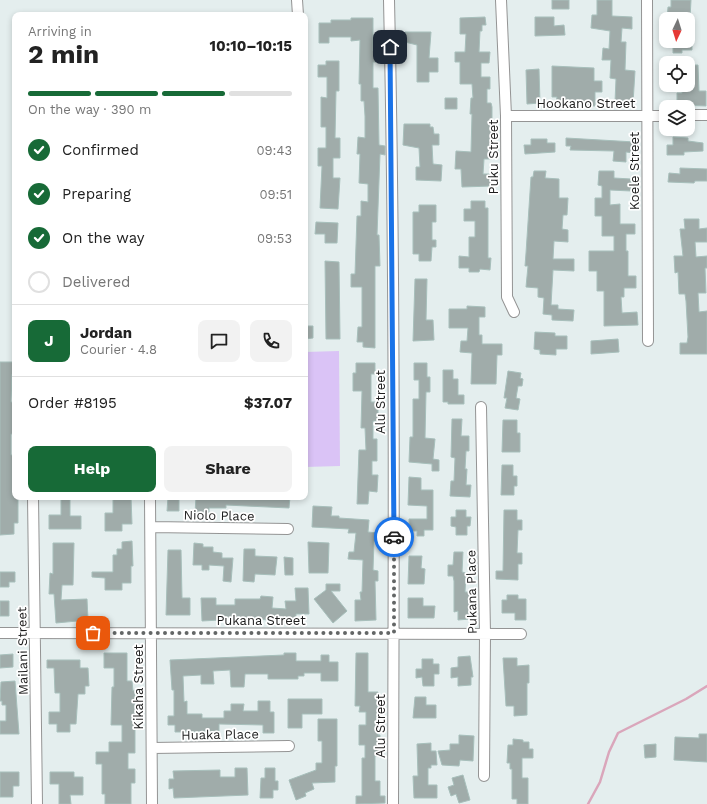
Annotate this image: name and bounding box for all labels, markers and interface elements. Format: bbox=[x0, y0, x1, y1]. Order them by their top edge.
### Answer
north arrow bbox=[659, 12, 695, 48]
map controls bbox=[659, 12, 695, 136]
text: Arriving in bbox=[28, 24, 92, 39]
pin bbox=[373, 30, 407, 64]
icon: home bbox=[379, 36, 401, 58]
text: 10:10–10:15 bbox=[210, 37, 292, 55]
text: 2 min bbox=[28, 39, 99, 69]
button: locate bbox=[659, 56, 695, 92]
street label: Hookano Street bbox=[536, 96, 636, 111]
button: layers bbox=[659, 100, 695, 136]
text: On the way · 390 m bbox=[28, 102, 151, 117]
street label: Puku Street bbox=[486, 119, 501, 194]
street label: Koele Street bbox=[627, 131, 642, 210]
icon: check bbox=[28, 139, 50, 161]
text: Confirmed bbox=[62, 141, 139, 159]
text: 09:43 bbox=[257, 143, 292, 158]
icon: check bbox=[28, 183, 50, 205]
text: Preparing bbox=[62, 185, 131, 203]
text: 09:51 bbox=[259, 187, 292, 202]
icon: check bbox=[28, 227, 50, 249]
text: On the way bbox=[62, 229, 144, 247]
text: 09:53 bbox=[257, 231, 292, 246]
text: Delivered bbox=[62, 273, 130, 291]
button: chat bbox=[198, 320, 240, 362]
button: phone bbox=[250, 320, 292, 362]
text: Jordan bbox=[80, 324, 132, 342]
text: J bbox=[44, 332, 54, 350]
text: Courier · 4.8 bbox=[80, 342, 157, 357]
street label: Alu Street bbox=[373, 369, 388, 434]
text: Order #8195 bbox=[28, 394, 117, 412]
text: $37.07 bbox=[244, 394, 292, 412]
button: Help bbox=[28, 446, 156, 492]
button: Share bbox=[164, 446, 292, 492]
street label: Niolo Place bbox=[183, 507, 255, 524]
courier bbox=[374, 517, 414, 557]
icon: car bbox=[383, 526, 405, 548]
street label: Pukana Place bbox=[463, 550, 480, 634]
street label: Mailani Street bbox=[14, 606, 31, 695]
street label: Pukana Street bbox=[216, 613, 306, 628]
pin bbox=[76, 616, 110, 650]
icon: bag bbox=[82, 622, 104, 644]
street label: Kikaha Street bbox=[131, 644, 146, 730]
street label: Alu Street bbox=[373, 693, 388, 758]
street label: Huaka Place bbox=[181, 726, 259, 743]

